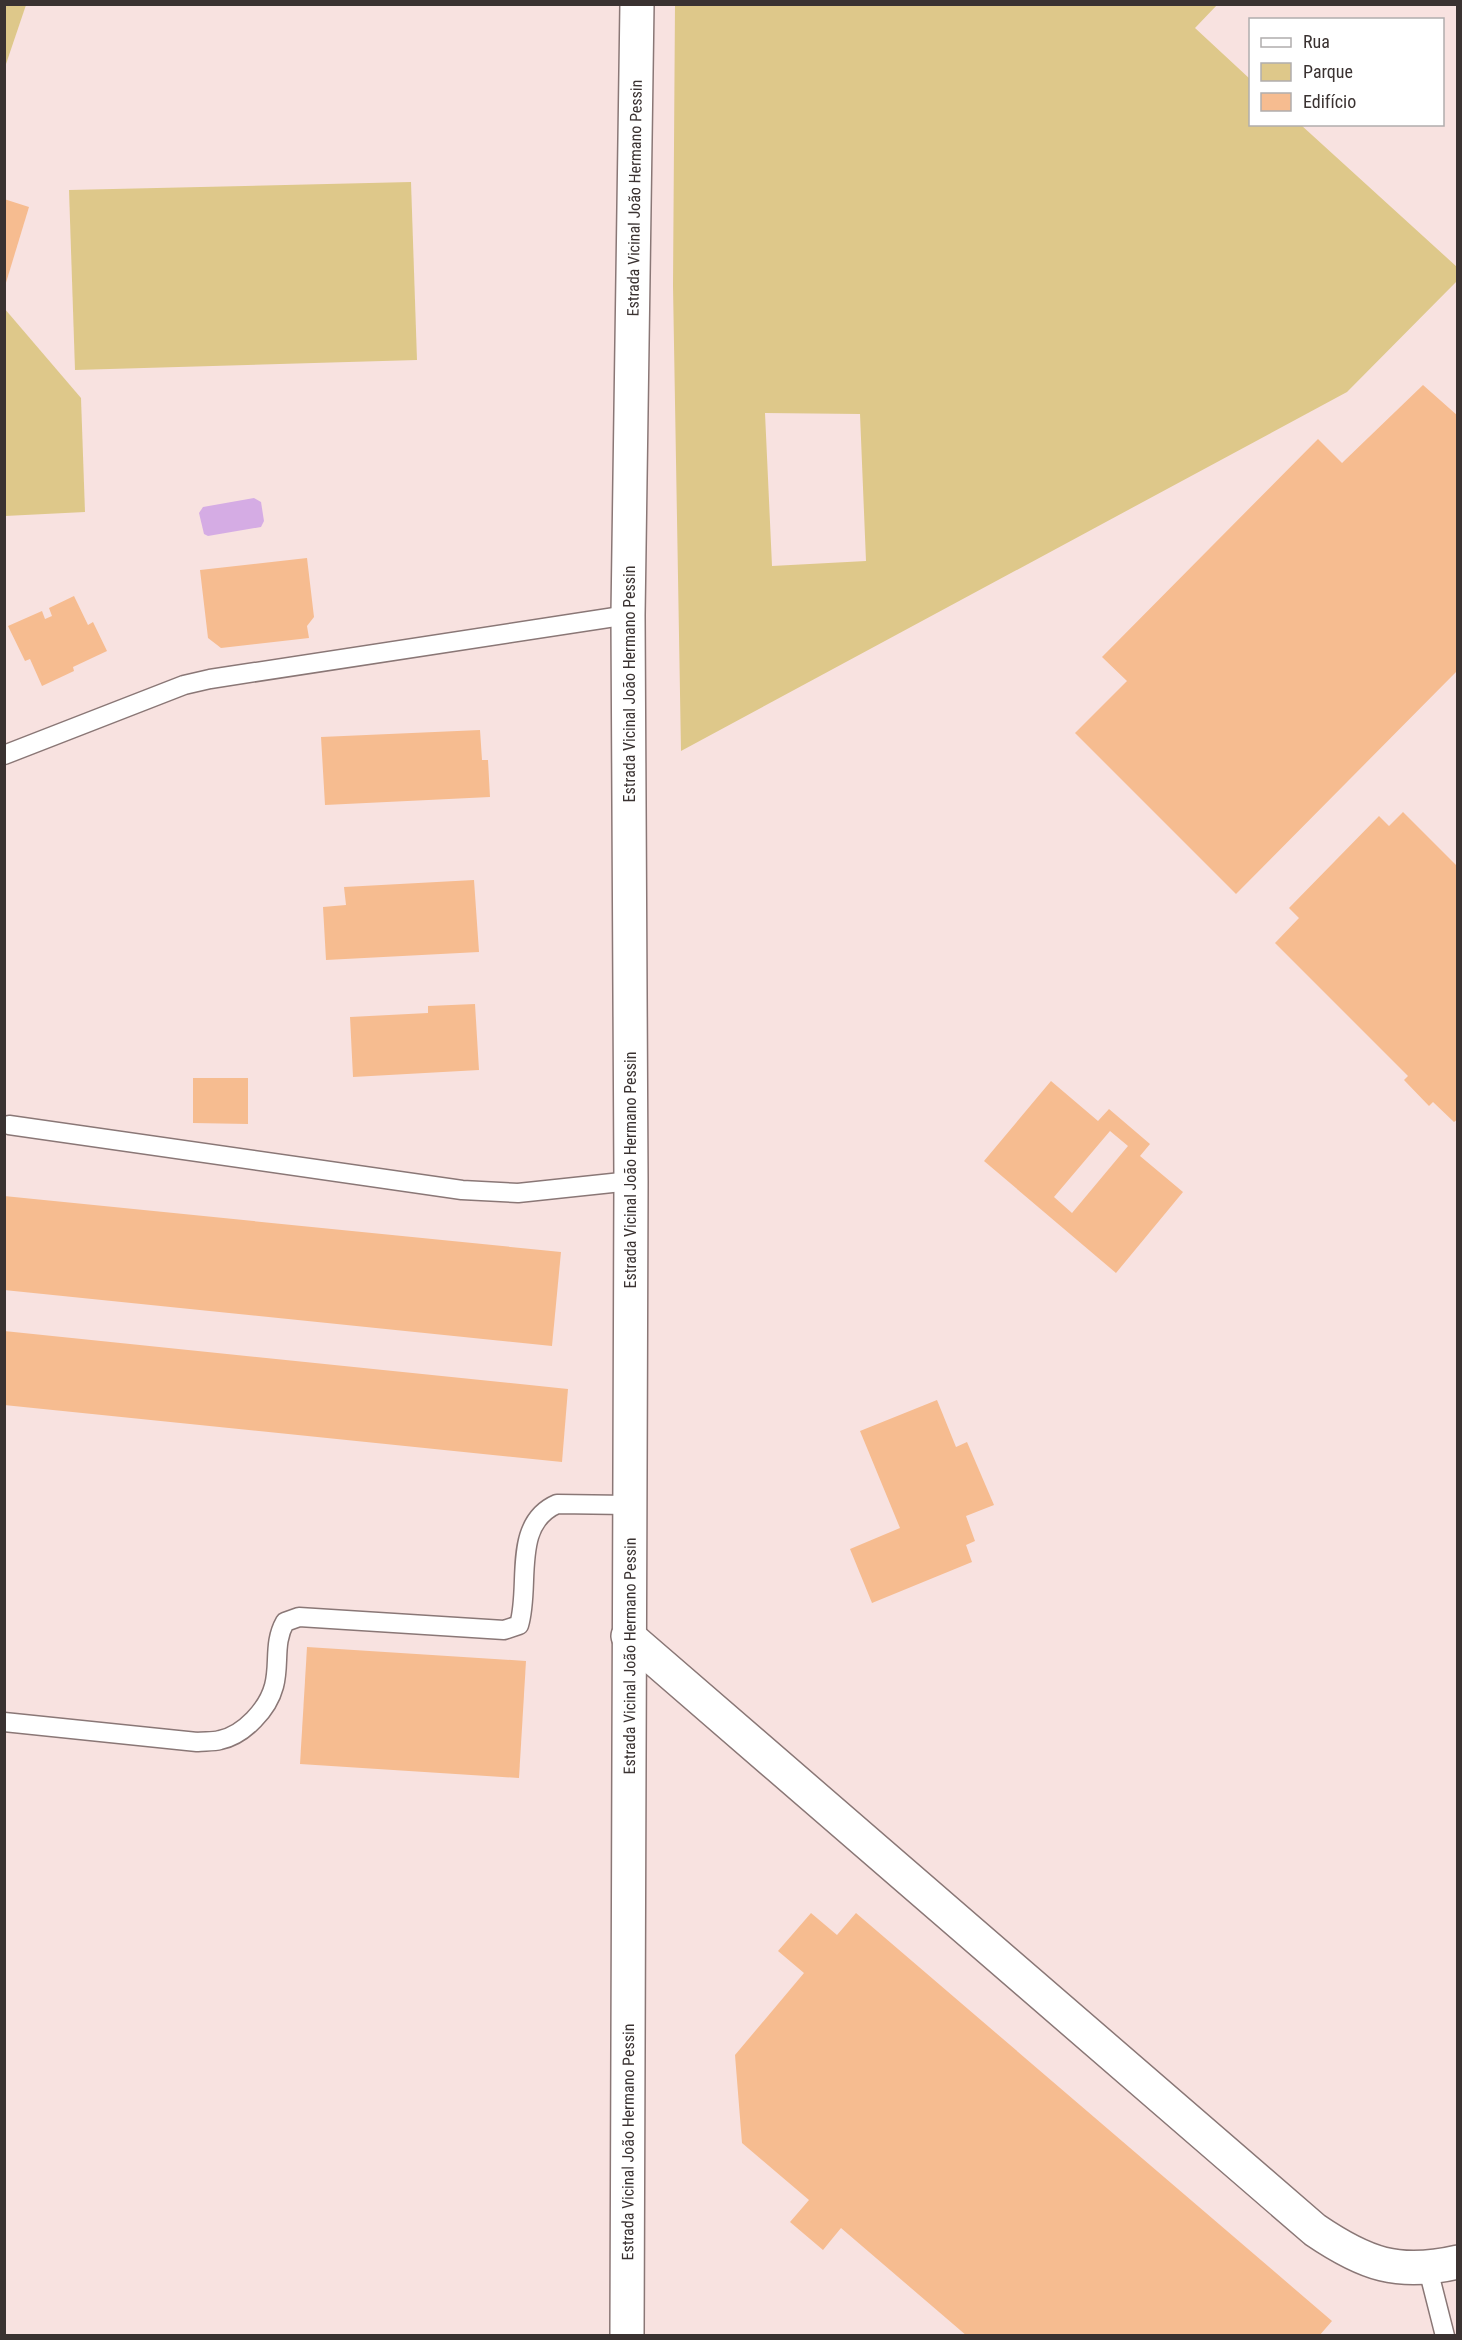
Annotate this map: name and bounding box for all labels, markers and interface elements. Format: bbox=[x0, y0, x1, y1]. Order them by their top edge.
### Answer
legend bbox=[1249, 18, 1444, 126]
text: Rua bbox=[1303, 31, 1330, 52]
text: Parque bbox=[1303, 61, 1353, 82]
street label: Estrada Vicinal João Hermano Pessin bbox=[623, 80, 646, 317]
text: Edifício bbox=[1303, 91, 1356, 112]
street label: Estrada Vicinal João Hermano Pessin bbox=[620, 566, 639, 802]
street label: Estrada Vicinal João Hermano Pessin bbox=[621, 1052, 640, 1288]
street label: Estrada Vicinal João Hermano Pessin bbox=[620, 1538, 640, 1774]
street label: Estrada Vicinal João Hermano Pessin bbox=[618, 2024, 638, 2260]

